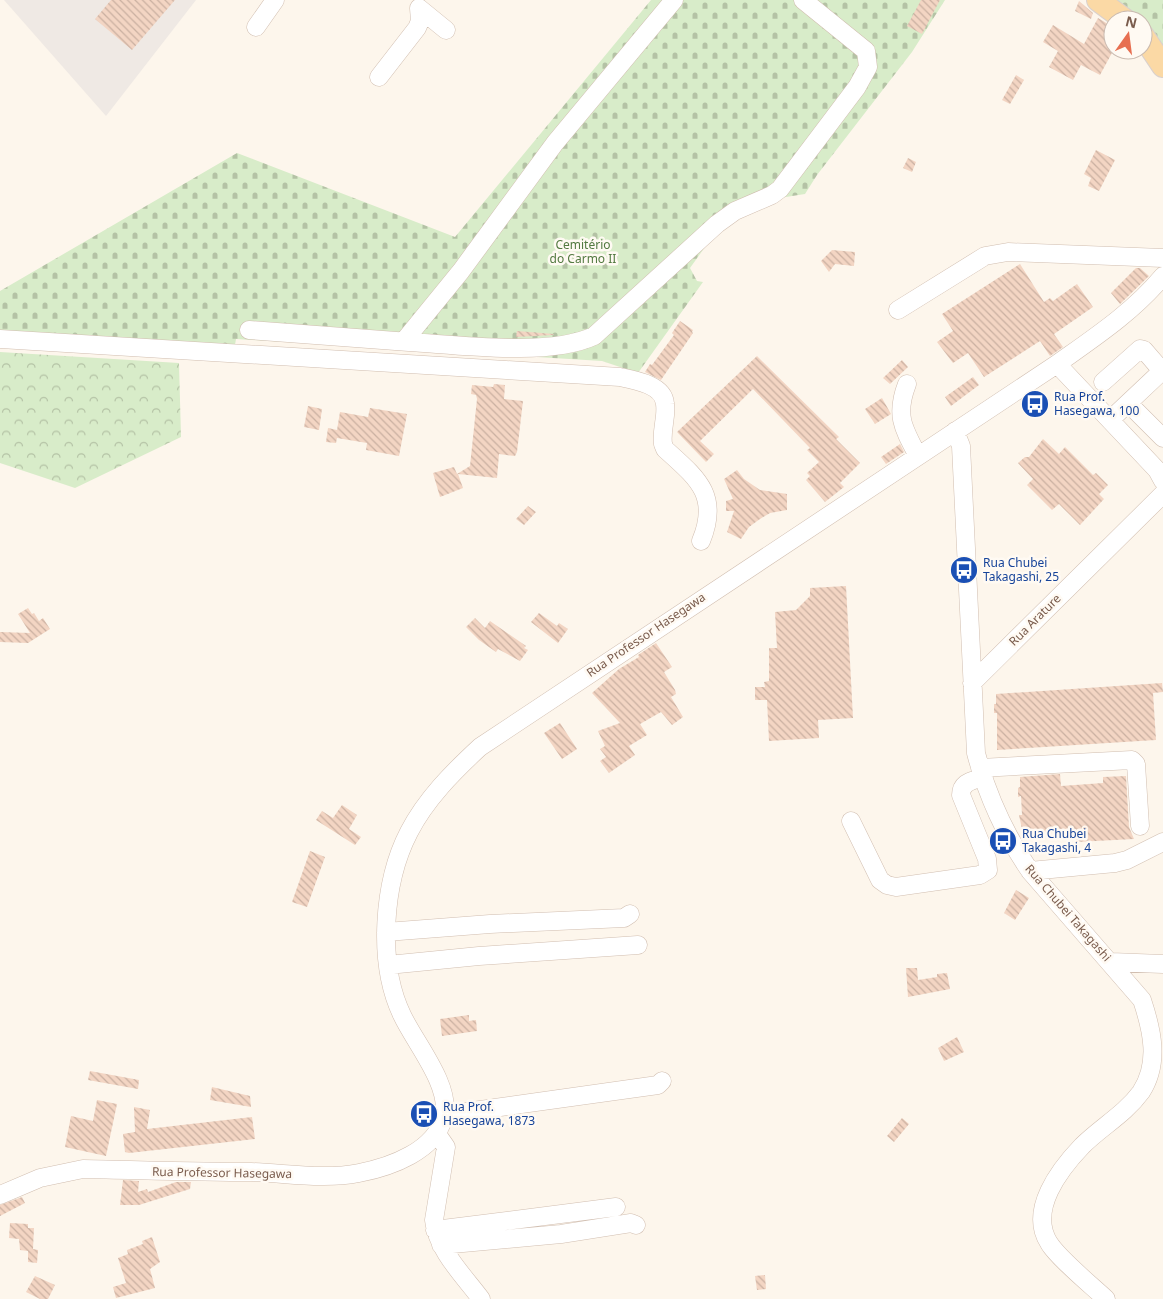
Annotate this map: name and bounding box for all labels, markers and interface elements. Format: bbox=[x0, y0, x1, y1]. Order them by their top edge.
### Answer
north arrow bbox=[1103, 10, 1153, 60]
text: N bbox=[1123, 11, 1139, 32]
park label: Cemitério do Carmo II bbox=[550, 236, 616, 267]
place label: Rua Prof. Hasegawa, 100 bbox=[1054, 388, 1139, 419]
bus stop icon: Rua Prof. Hasegawa, 100 bbox=[1020, 389, 1050, 419]
place label: Rua Chubei Takagashi, 25 bbox=[983, 554, 1059, 585]
bus stop icon: Rua Chubei Takagashi, 25 bbox=[949, 555, 979, 585]
street label: Rua Professor Hasegawa bbox=[583, 588, 709, 681]
street label: Rua Arature bbox=[1005, 590, 1065, 649]
place label: Rua Chubei Takagashi, 4 bbox=[1022, 825, 1091, 856]
bus stop icon: Rua Chubei Takagashi, 4 bbox=[988, 826, 1018, 856]
street label: Rua Chubei Takagashi bbox=[1021, 860, 1115, 965]
place label: Rua Prof. Hasegawa, 1873 bbox=[443, 1098, 535, 1129]
bus stop icon: Rua Prof. Hasegawa, 1873 bbox=[409, 1099, 439, 1129]
street label: Rua Professor Hasegawa bbox=[152, 1163, 292, 1182]

